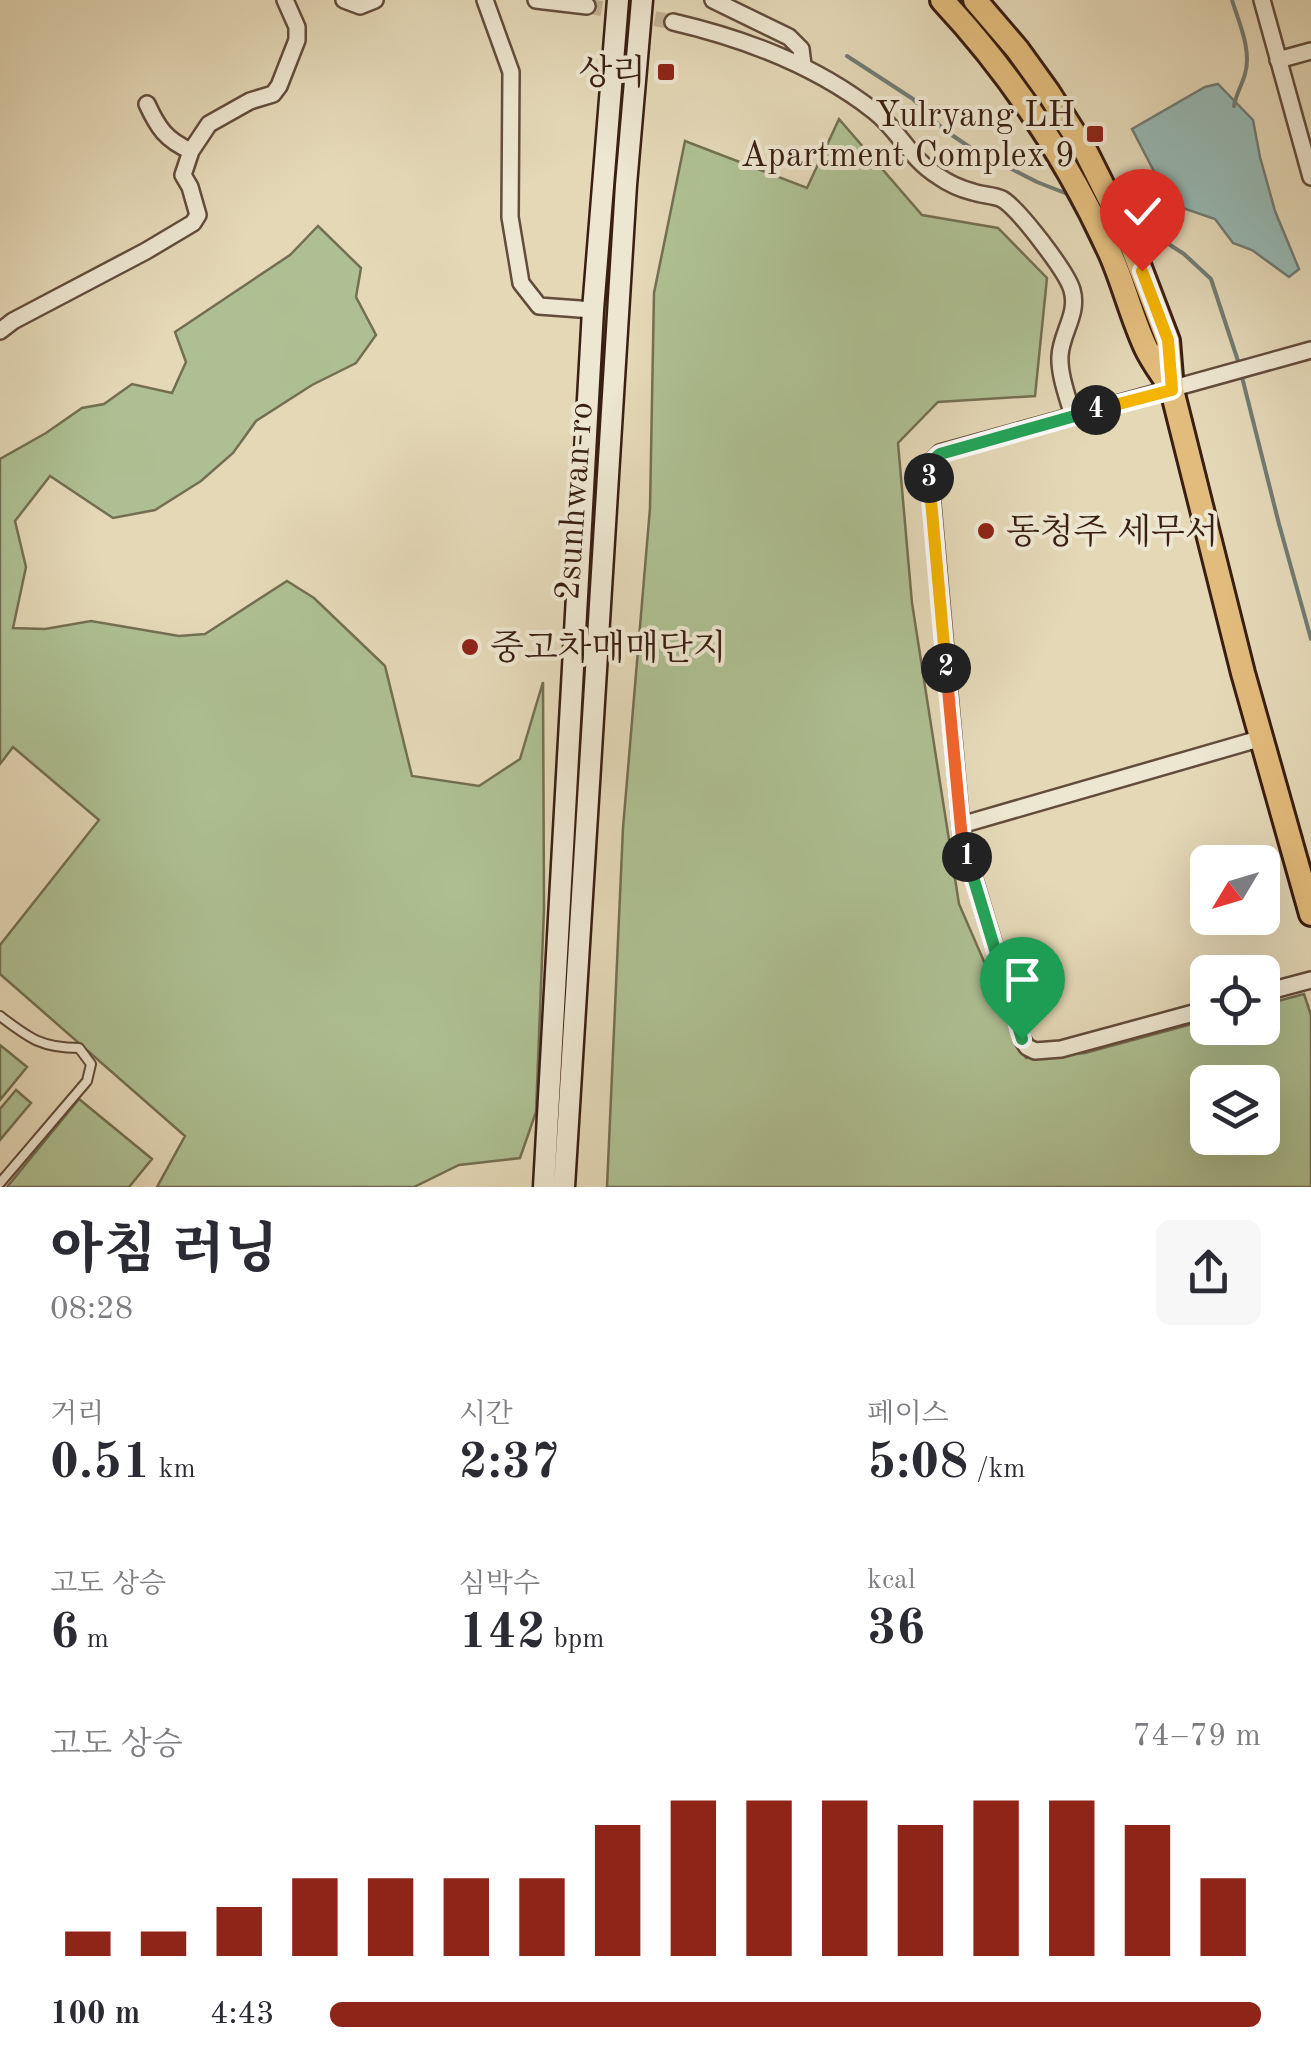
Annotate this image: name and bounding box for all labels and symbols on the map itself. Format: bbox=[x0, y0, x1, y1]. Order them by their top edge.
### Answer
place label: 상리 bbox=[578, 53, 646, 92]
marker: 상리 bbox=[655, 61, 677, 83]
place label: Yulryang LH Apartment Complex 9 bbox=[741, 99, 1075, 174]
marker: Yulryang LH Apartment Complex 9 bbox=[1084, 123, 1106, 145]
pin bbox=[1100, 169, 1185, 272]
pin: 4 bbox=[1071, 385, 1121, 435]
street label: 2sunhwan-ro bbox=[551, 401, 600, 602]
pin: 3 bbox=[904, 453, 954, 503]
place label: 동청주 세무서 bbox=[1006, 513, 1219, 551]
marker: 동청주 세무서 bbox=[975, 520, 997, 542]
place label: 중고차매매단지 bbox=[490, 628, 727, 667]
marker: 중고차매매단지 bbox=[459, 636, 481, 658]
pin: 2 bbox=[921, 643, 971, 693]
pin: 1 bbox=[942, 832, 992, 882]
north arrow bbox=[1190, 845, 1280, 935]
pin bbox=[980, 937, 1065, 1040]

